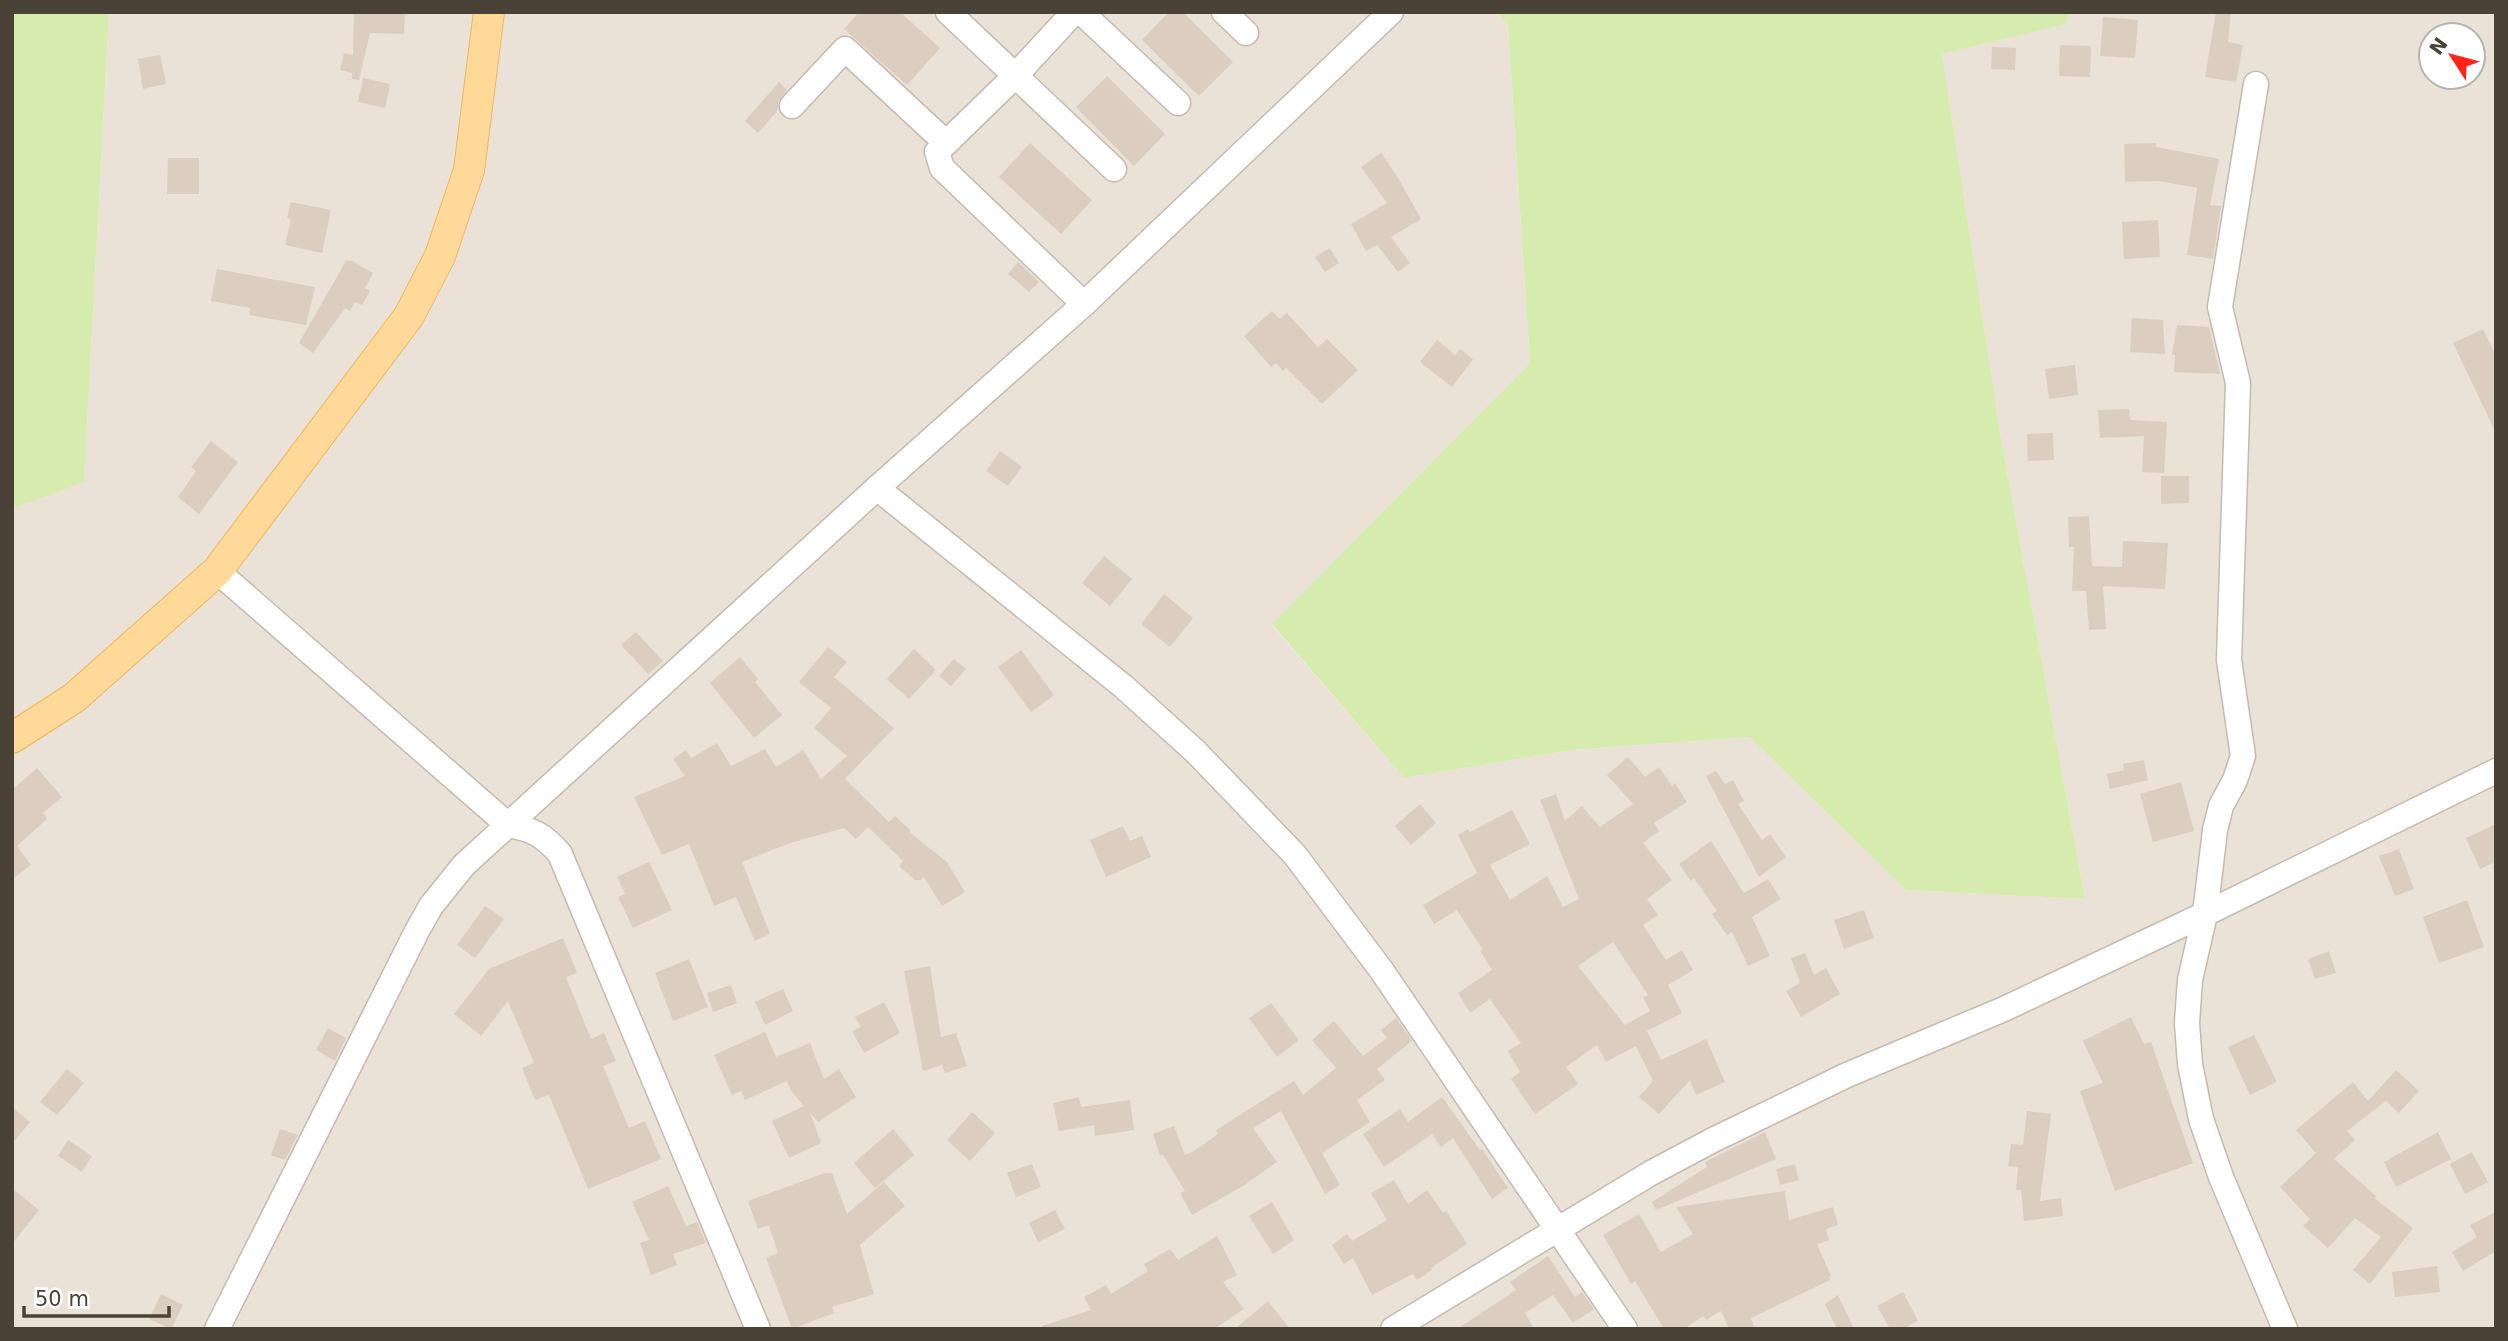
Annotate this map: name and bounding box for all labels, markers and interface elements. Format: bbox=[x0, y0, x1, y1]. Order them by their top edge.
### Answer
north arrow bbox=[2417, 21, 2487, 91]
text: N bbox=[2425, 33, 2452, 59]
scale bar bbox=[24, 1274, 170, 1318]
text: 50 m bbox=[35, 1287, 89, 1311]

